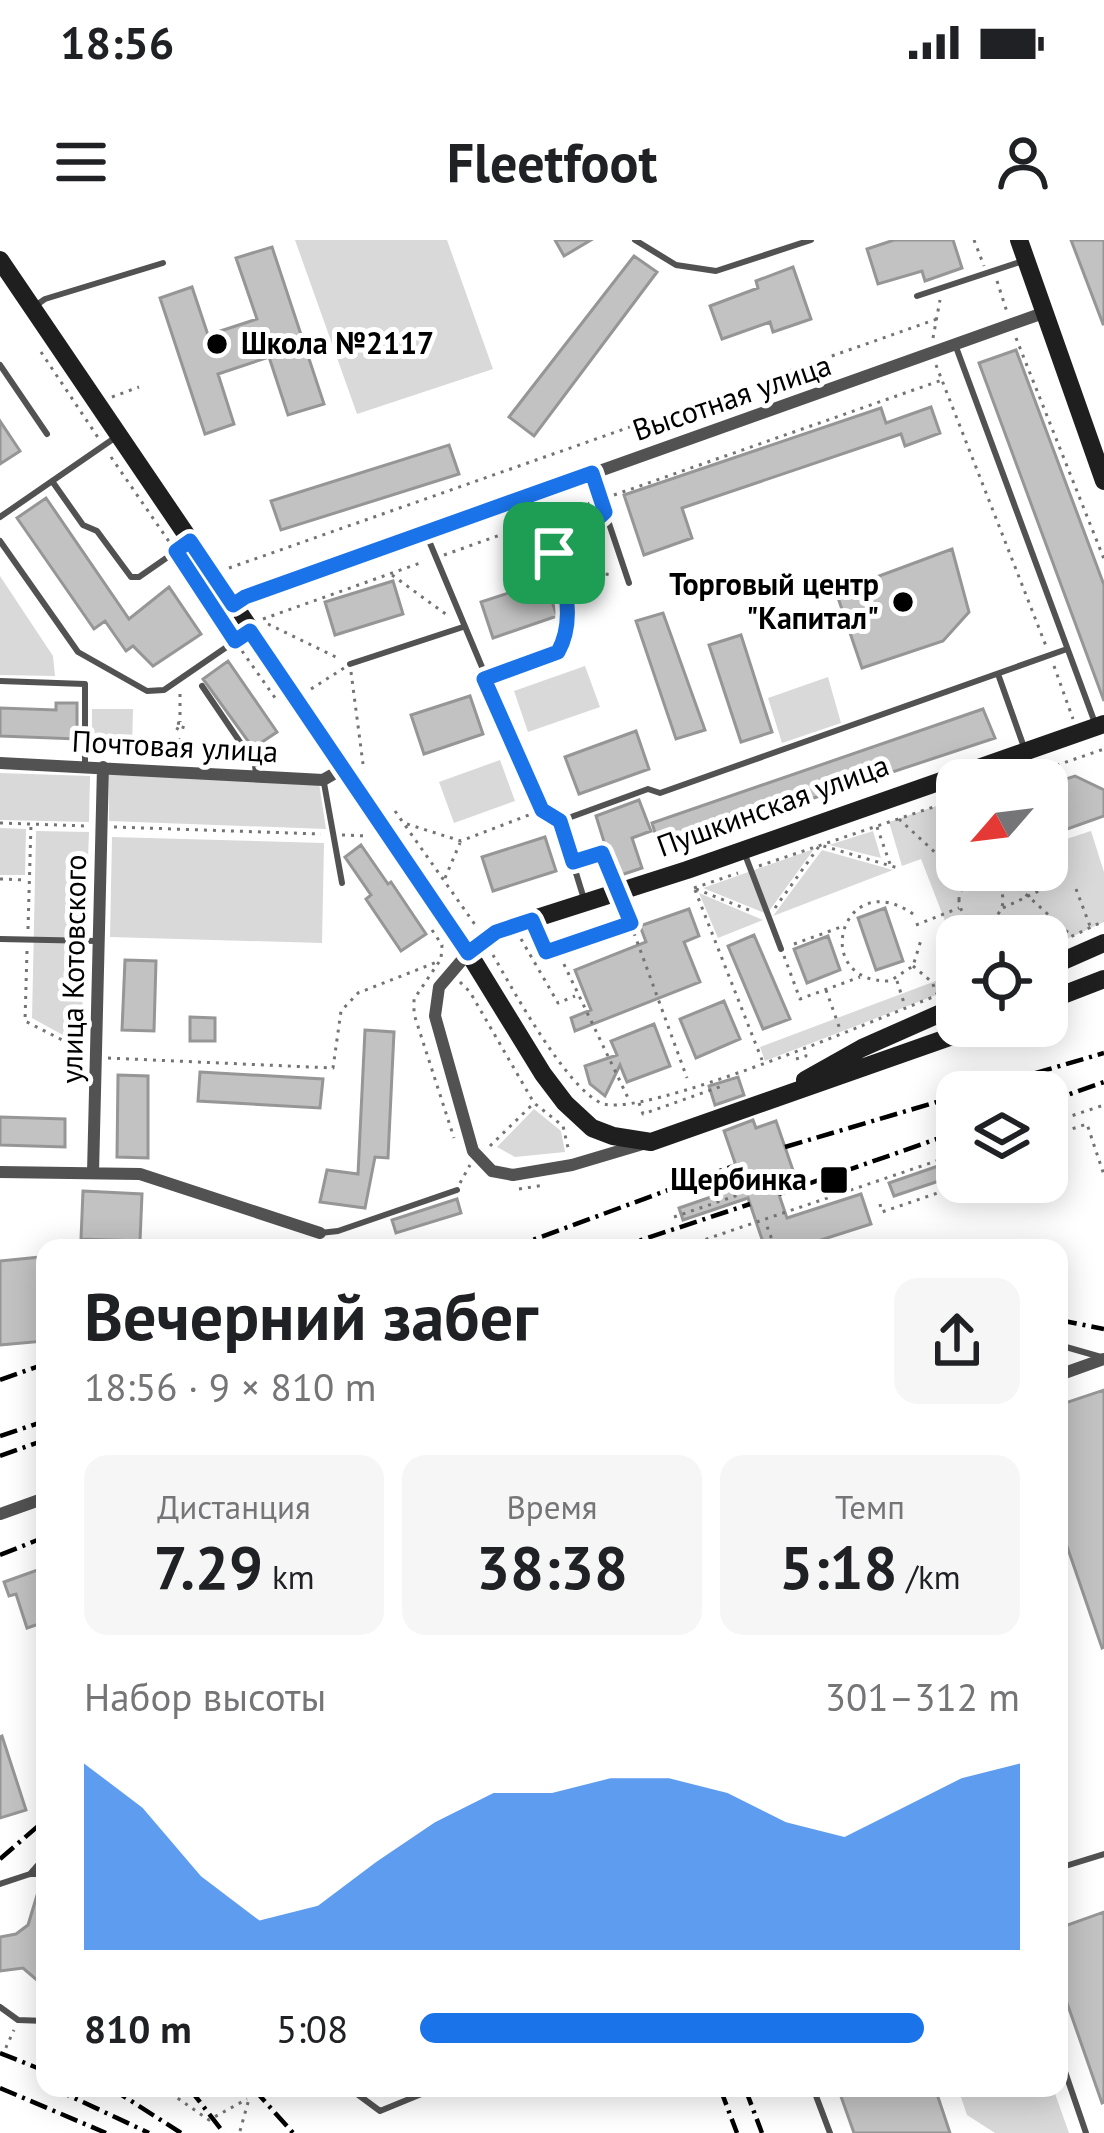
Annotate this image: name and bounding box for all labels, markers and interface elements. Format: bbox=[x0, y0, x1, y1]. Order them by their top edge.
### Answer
text: 18:56 bbox=[60, 13, 174, 71]
text: Fleetfoot bbox=[447, 127, 657, 197]
icon: menu bbox=[48, 129, 114, 195]
icon: person bbox=[990, 129, 1056, 195]
place label: Школа №2117 bbox=[241, 323, 434, 362]
marker: Школа №2117 bbox=[204, 331, 230, 357]
street label: Высотная улица bbox=[627, 344, 836, 449]
pin bbox=[503, 502, 605, 604]
icon: arrive bbox=[521, 520, 587, 586]
place label: Торговый центр "Капитал" bbox=[669, 564, 879, 637]
marker: Торговый центр "Капитал" bbox=[890, 589, 916, 615]
street label: Почтовая улица bbox=[71, 721, 279, 770]
street label: Пушкинская улица bbox=[651, 745, 894, 865]
north arrow bbox=[936, 759, 1068, 891]
map controls bbox=[936, 759, 1068, 1203]
street label: улица Котовского bbox=[51, 854, 94, 1084]
button: locate bbox=[936, 915, 1068, 1047]
button: layers bbox=[936, 1071, 1068, 1203]
place label: Щербинка bbox=[670, 1159, 807, 1198]
marker: Щербинка bbox=[818, 1164, 850, 1196]
text: Вечерний забег bbox=[84, 1273, 538, 1358]
button: share bbox=[894, 1278, 1020, 1404]
text: 18:56 · 9 × 810 m bbox=[84, 1361, 376, 1412]
text: Дистанция bbox=[157, 1485, 311, 1528]
text: Время bbox=[507, 1485, 597, 1528]
text: Темп bbox=[835, 1485, 905, 1528]
text: 7.29 bbox=[153, 1528, 263, 1606]
text: 38:38 bbox=[476, 1528, 628, 1606]
text: 5:18 bbox=[779, 1528, 898, 1606]
text: km bbox=[263, 1555, 315, 1598]
text: /km bbox=[898, 1555, 961, 1598]
text: Набор высоты bbox=[84, 1671, 326, 1722]
text: 301–312 m bbox=[825, 1671, 1020, 1722]
text: 810 m bbox=[84, 2003, 192, 2054]
text: 5:08 bbox=[276, 2003, 348, 2054]

